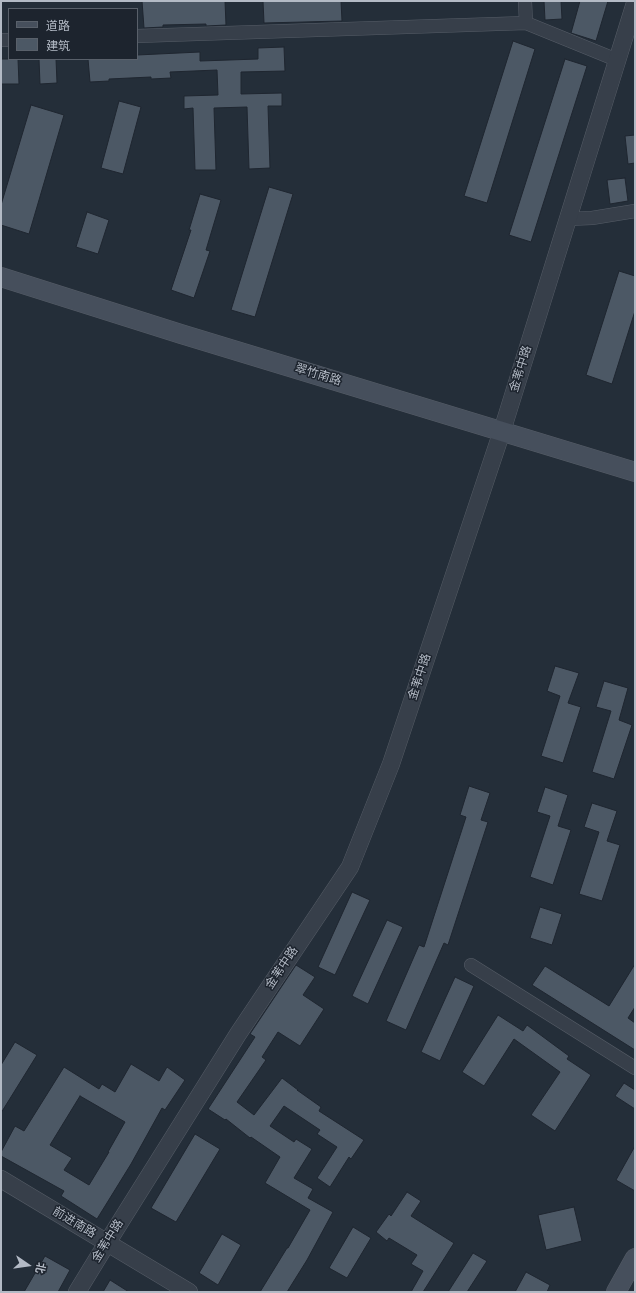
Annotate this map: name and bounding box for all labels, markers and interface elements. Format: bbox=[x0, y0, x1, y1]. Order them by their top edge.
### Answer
legend bbox=[8, 8, 138, 60]
text: 道路 bbox=[46, 19, 70, 33]
text: 建筑 bbox=[46, 39, 70, 53]
street label: 金苇中路 bbox=[507, 344, 535, 394]
street label: 翠竹南路 bbox=[293, 361, 343, 389]
street label: 金苇中路 bbox=[406, 652, 434, 702]
street label: 金苇中路 bbox=[263, 944, 301, 992]
street label: 前进南路 bbox=[50, 1204, 98, 1242]
street label: 金苇中路 bbox=[89, 1217, 127, 1265]
north arrow bbox=[8, 1245, 48, 1285]
text: 北 bbox=[33, 1261, 48, 1275]

